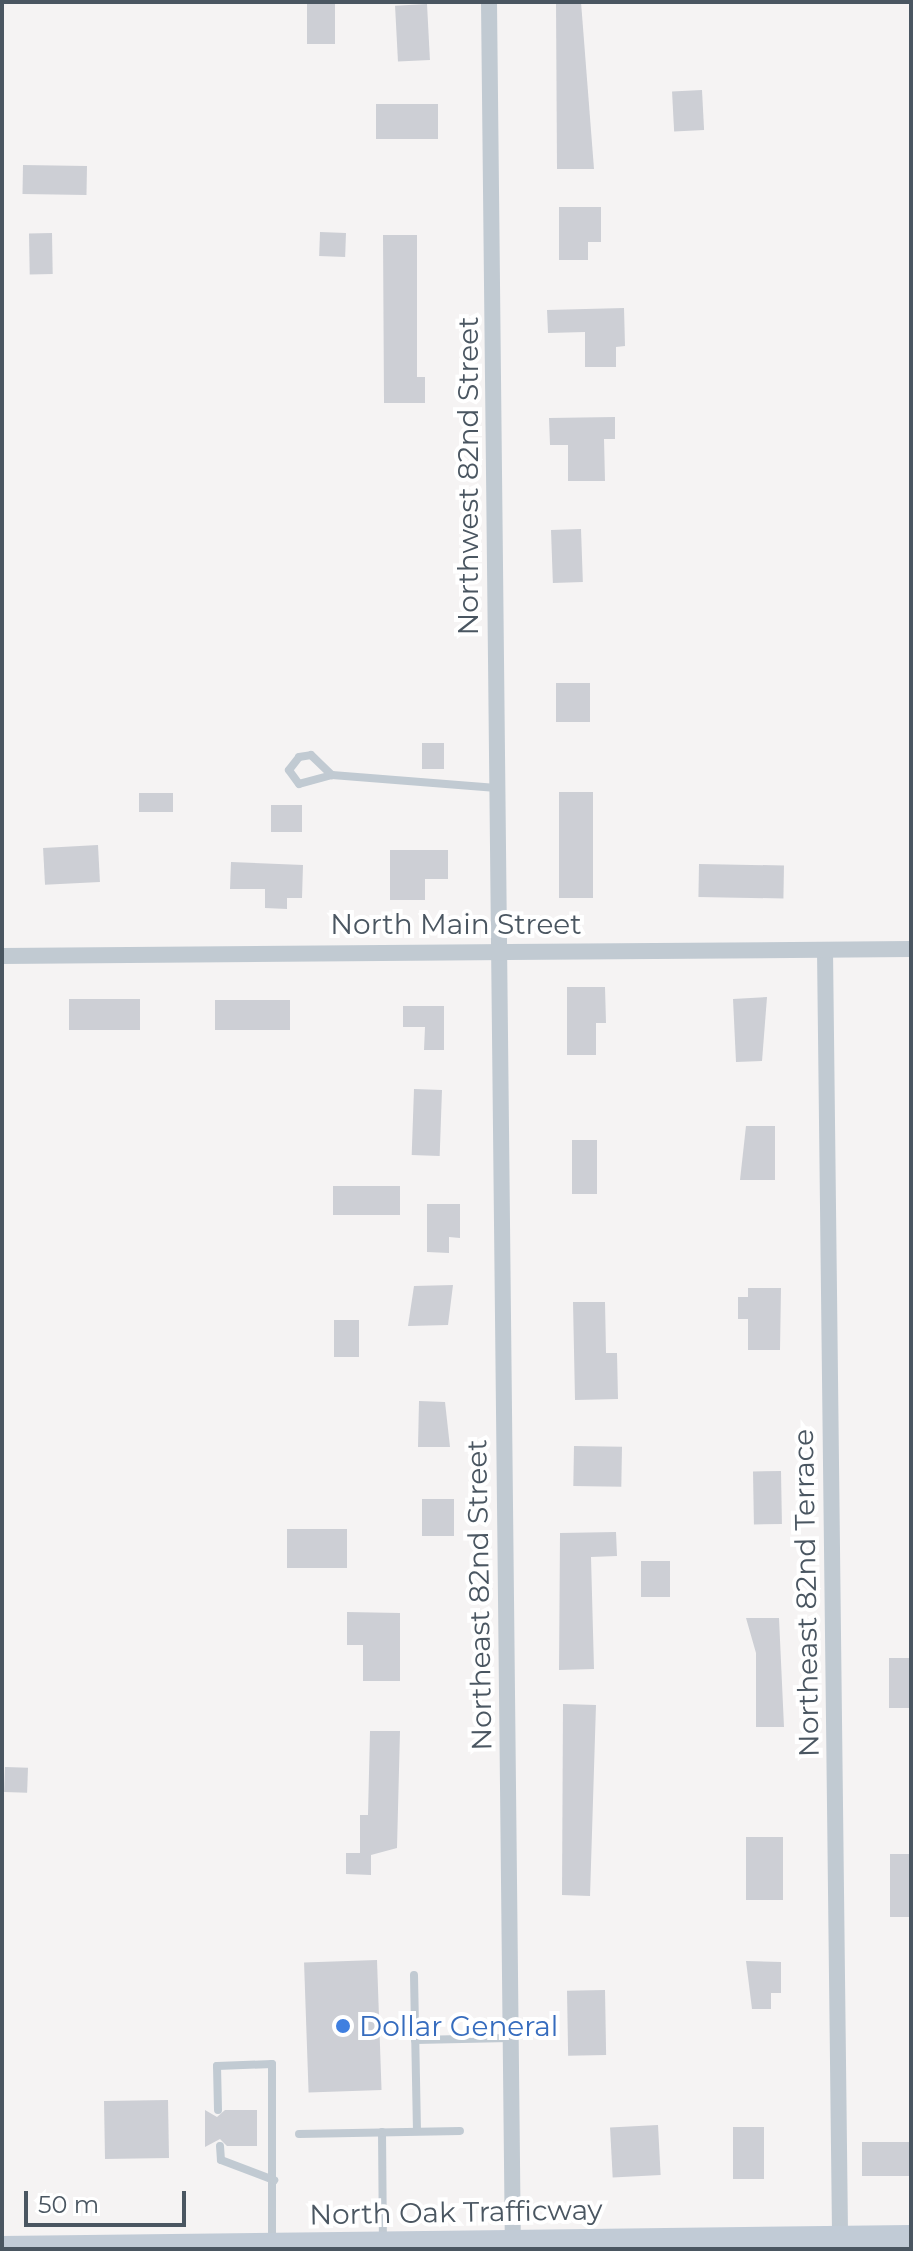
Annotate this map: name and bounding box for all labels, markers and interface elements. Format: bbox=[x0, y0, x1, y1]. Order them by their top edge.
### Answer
street label: Northwest 82nd Street bbox=[451, 316, 485, 636]
street label: North Main Street bbox=[330, 907, 582, 941]
street label: Northeast 82nd Terrace bbox=[786, 1429, 826, 1757]
street label: Northeast 82nd Street bbox=[459, 1439, 499, 1751]
place label: Dollar General bbox=[359, 2009, 558, 2043]
marker: Dollar General bbox=[334, 2017, 352, 2035]
scale bar bbox=[28, 2175, 190, 2225]
text: 50 m bbox=[38, 2190, 99, 2219]
street label: North Oak Trafficway bbox=[309, 2193, 603, 2231]

